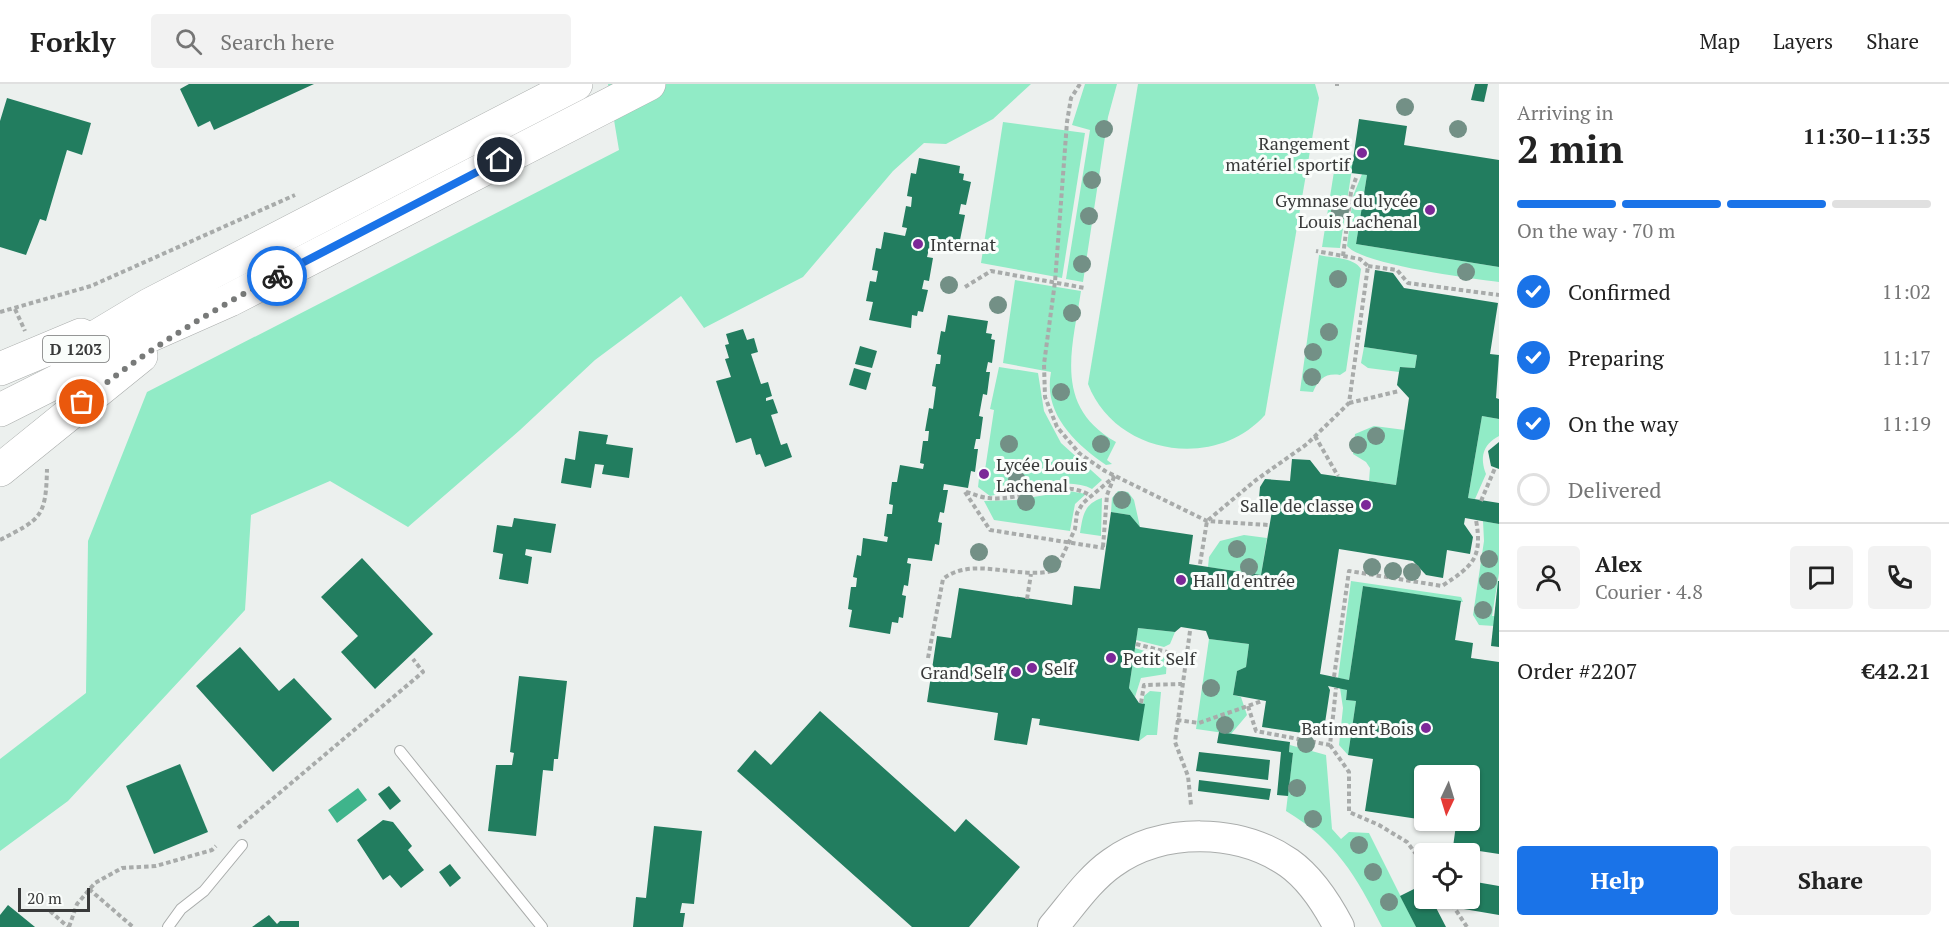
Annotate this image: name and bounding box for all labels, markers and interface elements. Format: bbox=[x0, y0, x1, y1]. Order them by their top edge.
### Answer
search box bbox=[151, 14, 571, 68]
text: Forkly bbox=[30, 23, 115, 60]
icon: search bbox=[172, 25, 205, 58]
text: Search here bbox=[220, 27, 335, 56]
text: Map bbox=[1699, 27, 1740, 55]
text: Layers bbox=[1773, 27, 1833, 55]
text: Share bbox=[1866, 27, 1919, 55]
text: Arriving in bbox=[1517, 99, 1613, 126]
text: 11:30–11:35 bbox=[1803, 121, 1931, 150]
text: 2 min bbox=[1517, 122, 1624, 174]
place label: Rangement matériel sportif bbox=[1225, 131, 1352, 176]
pin bbox=[474, 134, 525, 185]
icon: home bbox=[483, 143, 516, 176]
marker: Rangement matériel sportif bbox=[1355, 146, 1369, 160]
place label: Gymnase du lycée Louis Lachenal bbox=[1275, 188, 1418, 233]
marker: Gymnase du lycée Louis Lachenal bbox=[1423, 203, 1437, 217]
text: On the way · 70 m bbox=[1517, 217, 1675, 244]
place label: Internat bbox=[930, 232, 996, 256]
marker: Internat bbox=[911, 237, 925, 251]
courier bbox=[247, 246, 307, 306]
icon: bike bbox=[261, 260, 294, 293]
icon: check bbox=[1517, 275, 1550, 308]
text: Confirmed bbox=[1568, 277, 1671, 306]
text: 11:02 bbox=[1882, 278, 1931, 305]
road number: D 1203 bbox=[43, 336, 109, 362]
icon: check bbox=[1517, 341, 1550, 374]
text: Preparing bbox=[1568, 343, 1664, 372]
text: 11:17 bbox=[1882, 344, 1931, 371]
pin bbox=[56, 376, 107, 427]
icon: bag bbox=[65, 385, 98, 418]
icon: check bbox=[1517, 407, 1550, 440]
text: On the way bbox=[1568, 409, 1678, 438]
text: 11:19 bbox=[1882, 410, 1931, 437]
place label: Lycée Louis Lachenal bbox=[996, 452, 1088, 497]
marker: Lycée Louis Lachenal bbox=[977, 467, 991, 481]
text: Delivered bbox=[1568, 475, 1661, 504]
place label: Salle de classe bbox=[1240, 493, 1354, 517]
marker: Salle de classe bbox=[1359, 498, 1373, 512]
button: person bbox=[1517, 546, 1580, 609]
button: chat bbox=[1790, 546, 1853, 609]
button: phone bbox=[1868, 546, 1931, 609]
text: Alex bbox=[1595, 549, 1642, 578]
place label: Hall d'entrée bbox=[1193, 568, 1295, 592]
marker: Hall d'entrée bbox=[1174, 573, 1188, 587]
text: Courier · 4.8 bbox=[1595, 578, 1703, 605]
place label: Petit Self bbox=[1123, 646, 1198, 670]
marker: Petit Self bbox=[1104, 651, 1118, 665]
place label: Self bbox=[1044, 656, 1076, 680]
text: Order #2207 bbox=[1517, 656, 1637, 685]
text: €42.21 bbox=[1862, 656, 1931, 685]
place label: Grand Self bbox=[920, 660, 1006, 684]
marker: Self bbox=[1025, 661, 1039, 675]
marker: Grand Self bbox=[1009, 665, 1023, 679]
place label: Batiment Bois bbox=[1301, 716, 1414, 740]
marker: Batiment Bois bbox=[1419, 721, 1433, 735]
north arrow bbox=[1414, 765, 1480, 831]
map controls bbox=[1414, 765, 1480, 909]
button: locate bbox=[1414, 843, 1480, 909]
button: Help bbox=[1517, 846, 1718, 915]
button: Share bbox=[1730, 846, 1931, 915]
scale bar bbox=[18, 885, 90, 912]
text: 20 m bbox=[27, 887, 62, 909]

